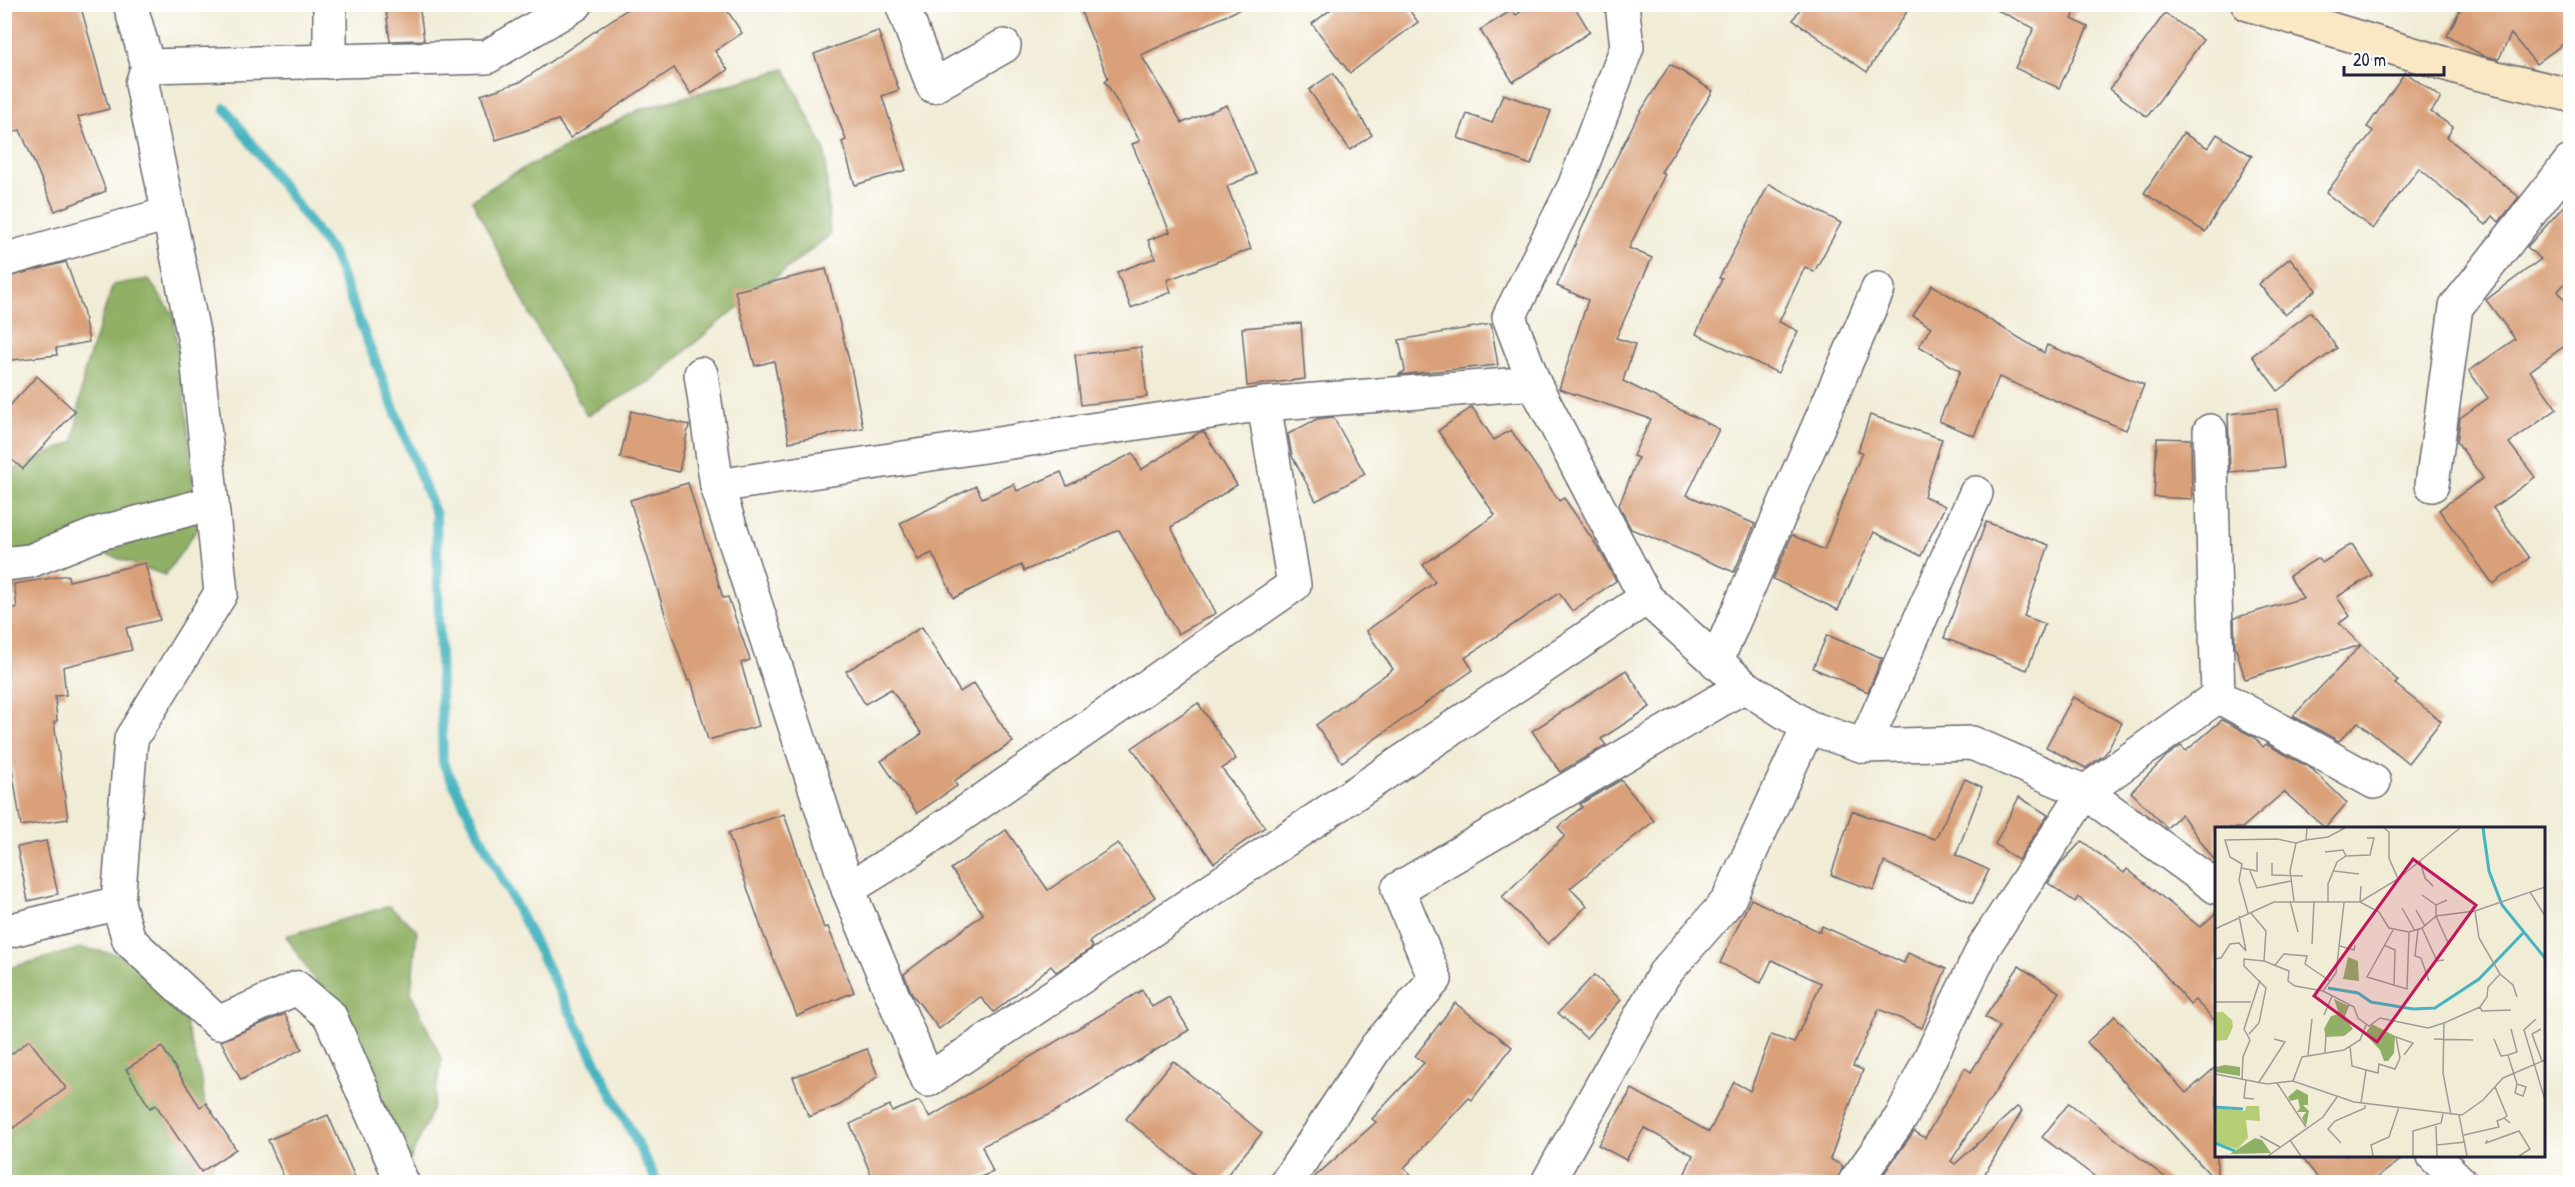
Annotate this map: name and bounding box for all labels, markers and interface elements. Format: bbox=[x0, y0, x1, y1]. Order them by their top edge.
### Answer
scale bar bbox=[2344, 39, 2444, 77]
text: 20 m bbox=[2353, 47, 2386, 72]
inset map bbox=[2215, 827, 2545, 1157]

